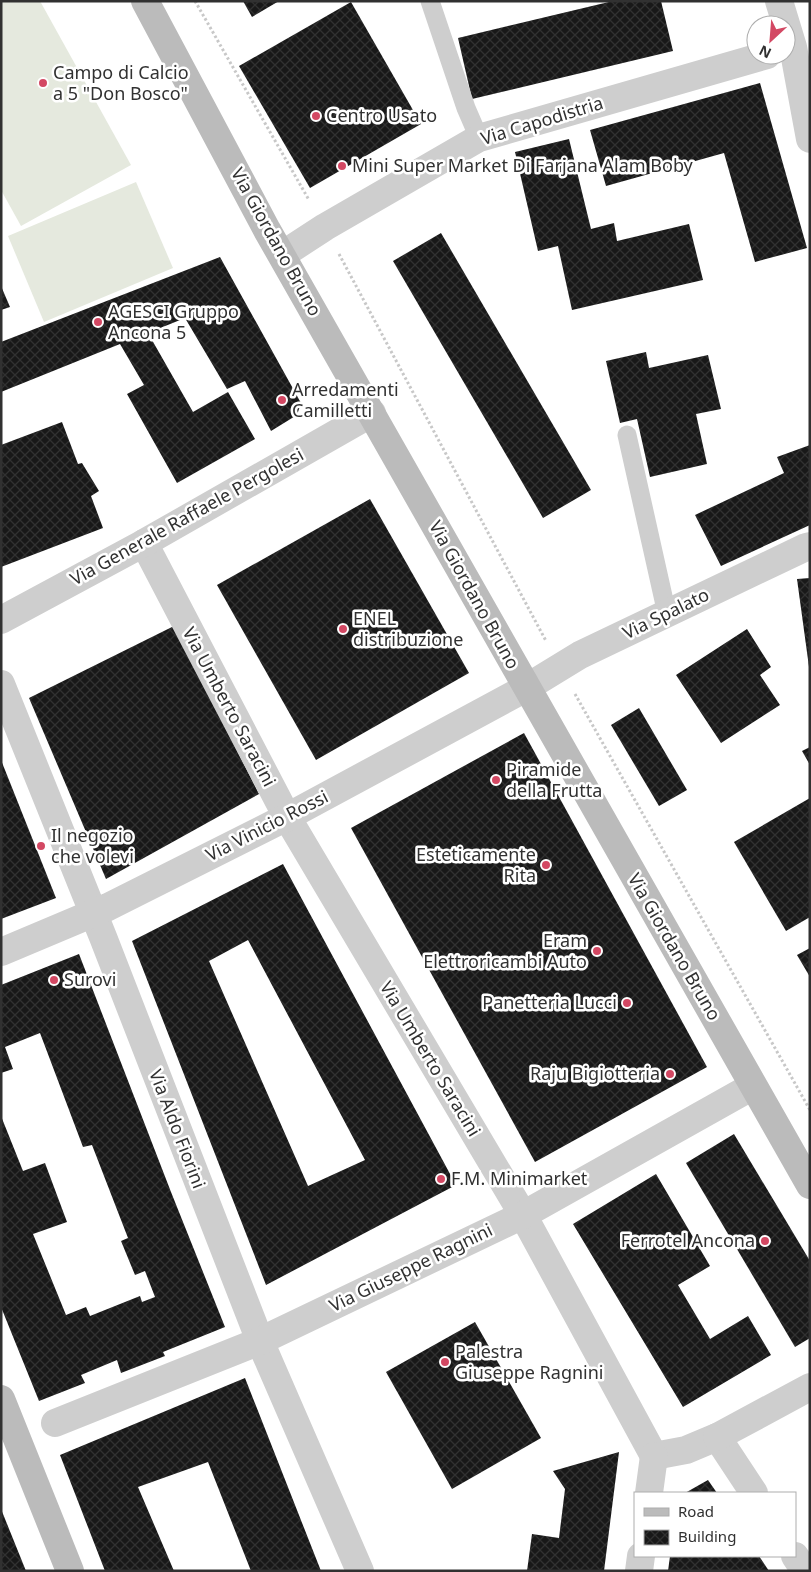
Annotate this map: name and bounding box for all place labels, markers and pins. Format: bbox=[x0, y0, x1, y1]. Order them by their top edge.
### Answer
place label: Campo di Calcio a 5 "Don Bosco" bbox=[53, 60, 189, 105]
marker: Campo di Calcio a 5 "Don Bosco" bbox=[37, 77, 49, 89]
place label: Centro Usato bbox=[326, 103, 437, 127]
marker: Centro Usato bbox=[310, 110, 322, 122]
place label: Mini Super Market Di Farjana Alam Boby bbox=[352, 153, 694, 177]
marker: Mini Super Market Di Farjana Alam Boby bbox=[336, 160, 348, 172]
place label: AGESCI Gruppo Ancona 5 bbox=[108, 299, 239, 344]
marker: AGESCI Gruppo Ancona 5 bbox=[92, 316, 104, 328]
place label: Arredamenti Camilletti bbox=[292, 377, 399, 422]
marker: Arredamenti Camilletti bbox=[276, 394, 288, 406]
place label: ENEL distribuzione bbox=[353, 606, 463, 651]
marker: ENEL distribuzione bbox=[337, 623, 349, 635]
place label: Piramide della Frutta bbox=[506, 757, 602, 802]
marker: Piramide della Frutta bbox=[490, 774, 502, 786]
place label: Il negozio che volevi bbox=[51, 823, 134, 868]
marker: Il negozio che volevi bbox=[35, 840, 47, 852]
place label: Esteticamente Rita bbox=[416, 842, 536, 887]
marker: Esteticamente Rita bbox=[540, 859, 552, 871]
place label: Eram Elettroricambi Auto bbox=[423, 928, 587, 973]
marker: Eram Elettroricambi Auto bbox=[591, 945, 603, 957]
place label: Surovi bbox=[64, 967, 116, 991]
marker: Surovi bbox=[48, 974, 60, 986]
place label: Panetteria Lucci bbox=[482, 990, 617, 1014]
marker: Panetteria Lucci bbox=[621, 997, 633, 1009]
place label: Raju Bigiotteria bbox=[530, 1061, 660, 1085]
marker: Raju Bigiotteria bbox=[664, 1068, 676, 1080]
place label: F.M. Minimarket bbox=[451, 1166, 588, 1190]
marker: F.M. Minimarket bbox=[435, 1173, 447, 1185]
place label: Ferrotel Ancona bbox=[621, 1228, 755, 1252]
marker: Ferrotel Ancona bbox=[759, 1235, 771, 1247]
place label: Palestra Giuseppe Ragnini bbox=[455, 1339, 604, 1384]
marker: Palestra Giuseppe Ragnini bbox=[439, 1356, 451, 1368]

